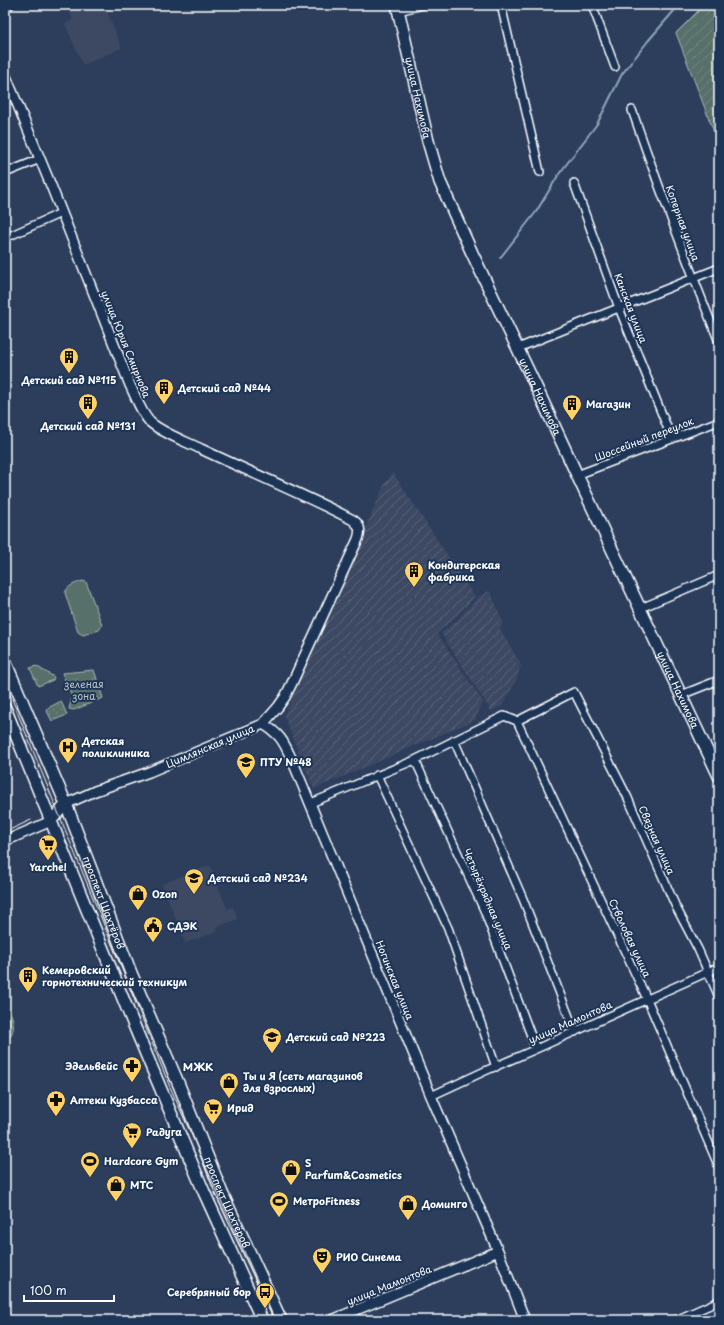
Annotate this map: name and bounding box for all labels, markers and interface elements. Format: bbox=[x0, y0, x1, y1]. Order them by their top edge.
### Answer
street label: улица Нахимова bbox=[402, 55, 435, 141]
street label: Коперная улица bbox=[663, 183, 704, 264]
street label: Канская улица bbox=[611, 271, 652, 346]
street label: улица Юрия Смирнова bbox=[98, 288, 155, 400]
building icon: Детский сад №115 bbox=[58, 346, 80, 374]
street label: улица Нахимова bbox=[516, 355, 566, 438]
place label: Детский сад №115 bbox=[21, 372, 116, 387]
building icon: Детский сад №44 bbox=[153, 377, 175, 405]
place label: Детский сад №44 bbox=[177, 380, 271, 395]
building icon: Детский сад №131 bbox=[77, 392, 99, 420]
building icon: Магазин bbox=[561, 393, 583, 421]
place label: Магазин bbox=[586, 396, 631, 411]
street label: Шоссейный переулок bbox=[592, 413, 696, 465]
place label: Детский сад №131 bbox=[40, 418, 135, 433]
place label: Кондитерская фабрика bbox=[428, 557, 501, 584]
building icon: Кондитерская фабрика bbox=[403, 560, 425, 588]
street label: улица Нахимова bbox=[654, 648, 704, 731]
park label: зеленая зона bbox=[63, 676, 104, 703]
street label: Цимлянская улица bbox=[163, 720, 257, 771]
place label: Детская поликлиника bbox=[81, 733, 150, 760]
hospital icon: Детская поликлиника bbox=[57, 736, 79, 764]
school or university icon: ПТУ №48 bbox=[235, 751, 257, 779]
place label: ПТУ №48 bbox=[260, 754, 312, 769]
street label: Связная улица bbox=[636, 803, 680, 877]
supermarket icon: Yarche! bbox=[37, 833, 59, 861]
street label: Четырёхрядная улица bbox=[460, 846, 517, 952]
street label: проспект Шахтёров bbox=[80, 854, 129, 951]
place label: Yarche! bbox=[29, 859, 67, 874]
school or university icon: Детский сад №234 bbox=[183, 867, 205, 895]
place label: Детский сад №234 bbox=[207, 870, 308, 885]
shop icon: Ozon bbox=[127, 883, 149, 911]
place label: Ozon bbox=[152, 886, 177, 901]
street label: Стволовая улица bbox=[606, 896, 656, 980]
public building icon: СДЭК bbox=[142, 915, 164, 943]
place label: СДЭК bbox=[167, 918, 198, 933]
street label: Ногинская улица bbox=[373, 938, 418, 1022]
place label: Кемеровский горнотехнический техникум bbox=[42, 962, 187, 989]
building icon: Кемеровский горнотехнический техникум bbox=[17, 965, 39, 993]
street label: улица Мамонтова bbox=[526, 996, 615, 1047]
school or university icon: Детский сад №223 bbox=[261, 1026, 283, 1054]
place label: Детский сад №223 bbox=[285, 1029, 386, 1044]
pharmacy icon: Эдельвейс bbox=[121, 1055, 143, 1083]
place label: Эдельвейс bbox=[65, 1058, 118, 1073]
district label: МЖК bbox=[183, 1058, 213, 1075]
place label: Ты и Я (сеть магазинов для взрослых) bbox=[243, 1068, 363, 1095]
shop icon: Ты и Я (сеть магазинов для взрослых) bbox=[218, 1071, 240, 1099]
pharmacy icon: Аптеки Кузбасса bbox=[45, 1089, 67, 1117]
place label: Аптеки Кузбасса bbox=[70, 1092, 158, 1107]
supermarket icon: Ирид bbox=[202, 1097, 224, 1125]
place label: Ирид bbox=[227, 1100, 253, 1115]
supermarket icon: Радуга bbox=[121, 1121, 143, 1149]
place label: Радуга bbox=[146, 1124, 182, 1139]
sports icon: Hardcore Gym bbox=[79, 1150, 101, 1178]
place label: Hardcore Gym bbox=[104, 1153, 178, 1168]
street label: проспект Шахтёров bbox=[201, 1154, 254, 1250]
place label: S Parfum&Cosmetics bbox=[305, 1155, 402, 1182]
shop icon: S Parfum&Cosmetics bbox=[280, 1158, 302, 1186]
shop icon: МТС bbox=[105, 1174, 127, 1202]
place label: МТС bbox=[130, 1177, 154, 1192]
sports icon: МетроFitness bbox=[268, 1190, 290, 1218]
place label: МетроFitness bbox=[293, 1193, 360, 1208]
shop icon: Доминго bbox=[397, 1193, 419, 1221]
place label: Доминго bbox=[421, 1196, 467, 1211]
theatre icon: РИО Синема bbox=[311, 1246, 333, 1274]
place label: РИО Синема bbox=[336, 1249, 402, 1264]
street label: улица Мамонтова bbox=[344, 1260, 434, 1308]
scale bar bbox=[24, 1277, 114, 1303]
text: 100 m bbox=[30, 1281, 67, 1299]
bus stop icon: Серебряный бор bbox=[254, 1281, 276, 1309]
place label: Серебряный бор bbox=[167, 1284, 251, 1299]

